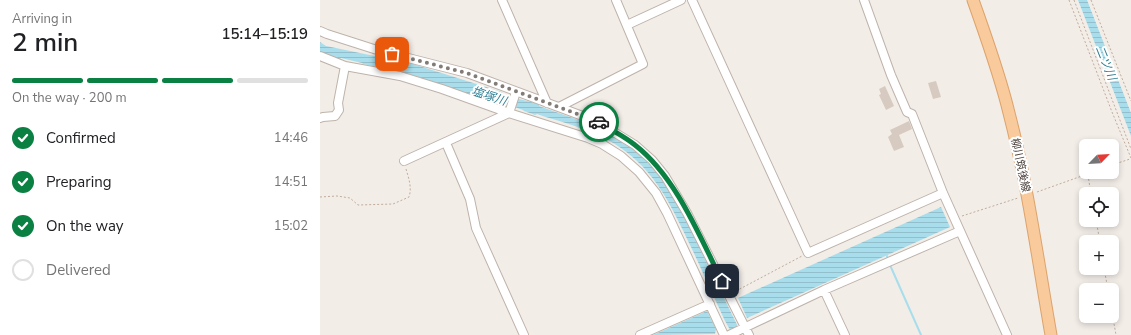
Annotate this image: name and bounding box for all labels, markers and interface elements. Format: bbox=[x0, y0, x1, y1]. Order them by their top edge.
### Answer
text: Arriving in bbox=[12, 10, 72, 28]
text: 15:14–15:19 bbox=[221, 24, 308, 44]
text: 2 min bbox=[12, 25, 78, 60]
pin bbox=[375, 37, 409, 71]
icon: bag bbox=[381, 43, 403, 65]
water label: 二ツ川 bbox=[1092, 43, 1121, 85]
water label: 塩塚川 bbox=[469, 83, 510, 110]
text: On the way · 200 m bbox=[12, 89, 127, 107]
courier bbox=[579, 102, 619, 142]
icon: car bbox=[588, 111, 610, 133]
icon: check bbox=[12, 127, 34, 149]
text: Confirmed bbox=[46, 128, 116, 148]
text: 14:46 bbox=[274, 129, 308, 147]
street label: 柳川筑後線 bbox=[1007, 137, 1034, 194]
north arrow bbox=[1079, 139, 1119, 179]
map controls bbox=[1079, 139, 1119, 323]
icon: check bbox=[12, 171, 34, 193]
text: Preparing bbox=[46, 172, 111, 192]
text: 14:51 bbox=[274, 173, 308, 191]
button: locate bbox=[1079, 187, 1119, 227]
icon: check bbox=[12, 215, 34, 237]
text: On the way bbox=[46, 216, 124, 236]
text: 15:02 bbox=[274, 217, 308, 235]
button: + bbox=[1079, 235, 1119, 275]
text: Delivered bbox=[46, 260, 111, 280]
pin bbox=[705, 264, 739, 298]
icon: home bbox=[711, 270, 733, 292]
button: − bbox=[1079, 283, 1119, 323]

